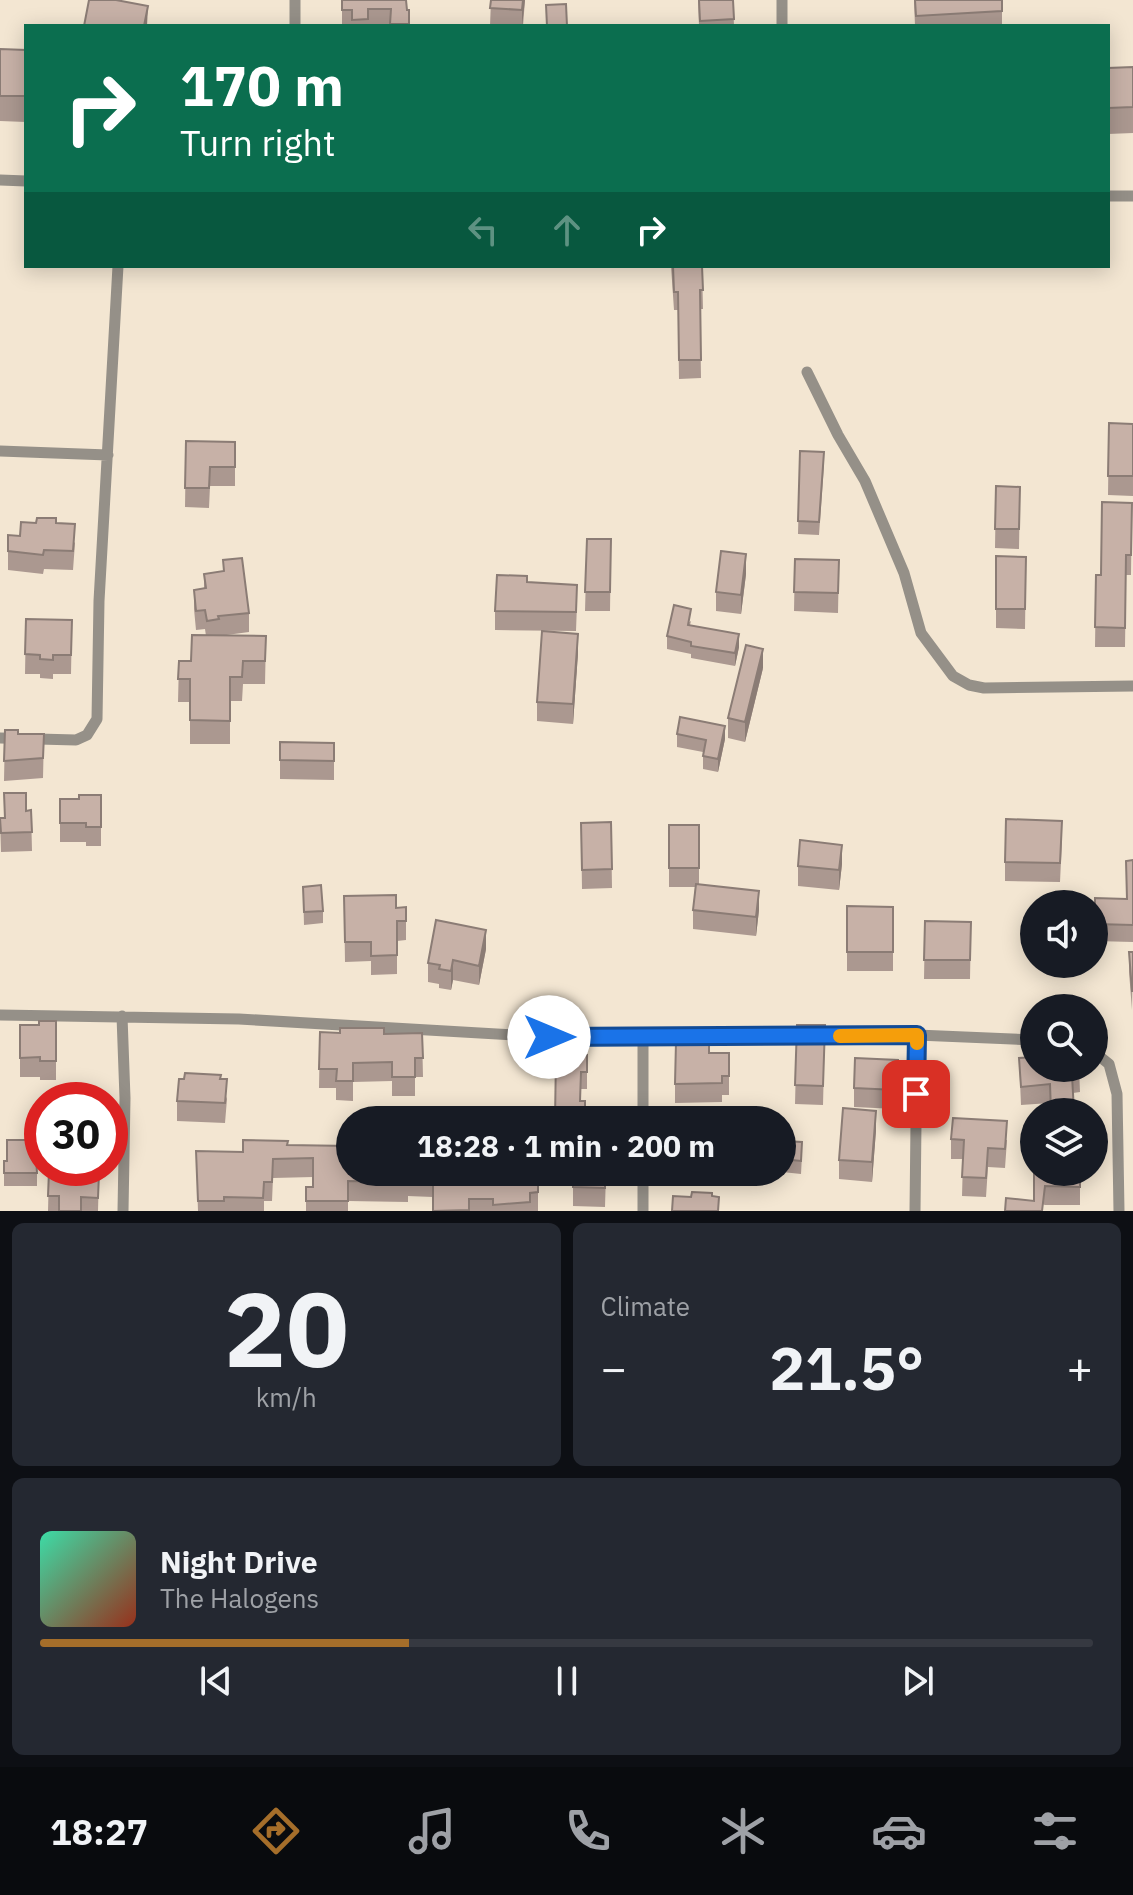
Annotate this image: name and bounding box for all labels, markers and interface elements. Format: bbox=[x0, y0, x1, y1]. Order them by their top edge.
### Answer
text: 170 m bbox=[180, 49, 344, 121]
icon: right bbox=[48, 56, 152, 160]
text: Turn right bbox=[180, 119, 336, 166]
icon: left bbox=[461, 208, 505, 252]
icon: ahead bbox=[545, 208, 589, 252]
icon: right bbox=[629, 208, 673, 252]
map controls bbox=[1020, 890, 1108, 1186]
button: sound bbox=[1020, 890, 1108, 978]
button: search bbox=[1020, 994, 1108, 1082]
position arrow bbox=[507, 995, 591, 1079]
pin bbox=[882, 1060, 950, 1128]
icon: arrive bbox=[894, 1072, 938, 1116]
speed limit sign: 30 bbox=[24, 1082, 128, 1186]
button: layers bbox=[1020, 1098, 1108, 1186]
text: 18:28 · 1 min · 200 m bbox=[417, 1126, 715, 1165]
text: 20 bbox=[224, 1260, 349, 1396]
text: Climate bbox=[601, 1289, 690, 1323]
text: 21.5° bbox=[769, 1328, 924, 1407]
text: − bbox=[601, 1339, 627, 1396]
text: + bbox=[1067, 1339, 1093, 1396]
text: km/h bbox=[256, 1380, 317, 1414]
text: Night Drive bbox=[160, 1542, 318, 1581]
text: The Halogens bbox=[160, 1581, 319, 1615]
icon: previous bbox=[194, 1659, 238, 1703]
icon: pause bbox=[545, 1659, 589, 1703]
icon: next bbox=[896, 1659, 940, 1703]
icon: directions bbox=[248, 1803, 304, 1859]
icon: music bbox=[404, 1803, 460, 1859]
icon: phone bbox=[560, 1803, 616, 1859]
icon: climate bbox=[715, 1803, 771, 1859]
icon: car bbox=[871, 1803, 927, 1859]
icon: filters bbox=[1027, 1803, 1083, 1859]
text: 18:27 bbox=[50, 1808, 148, 1855]

